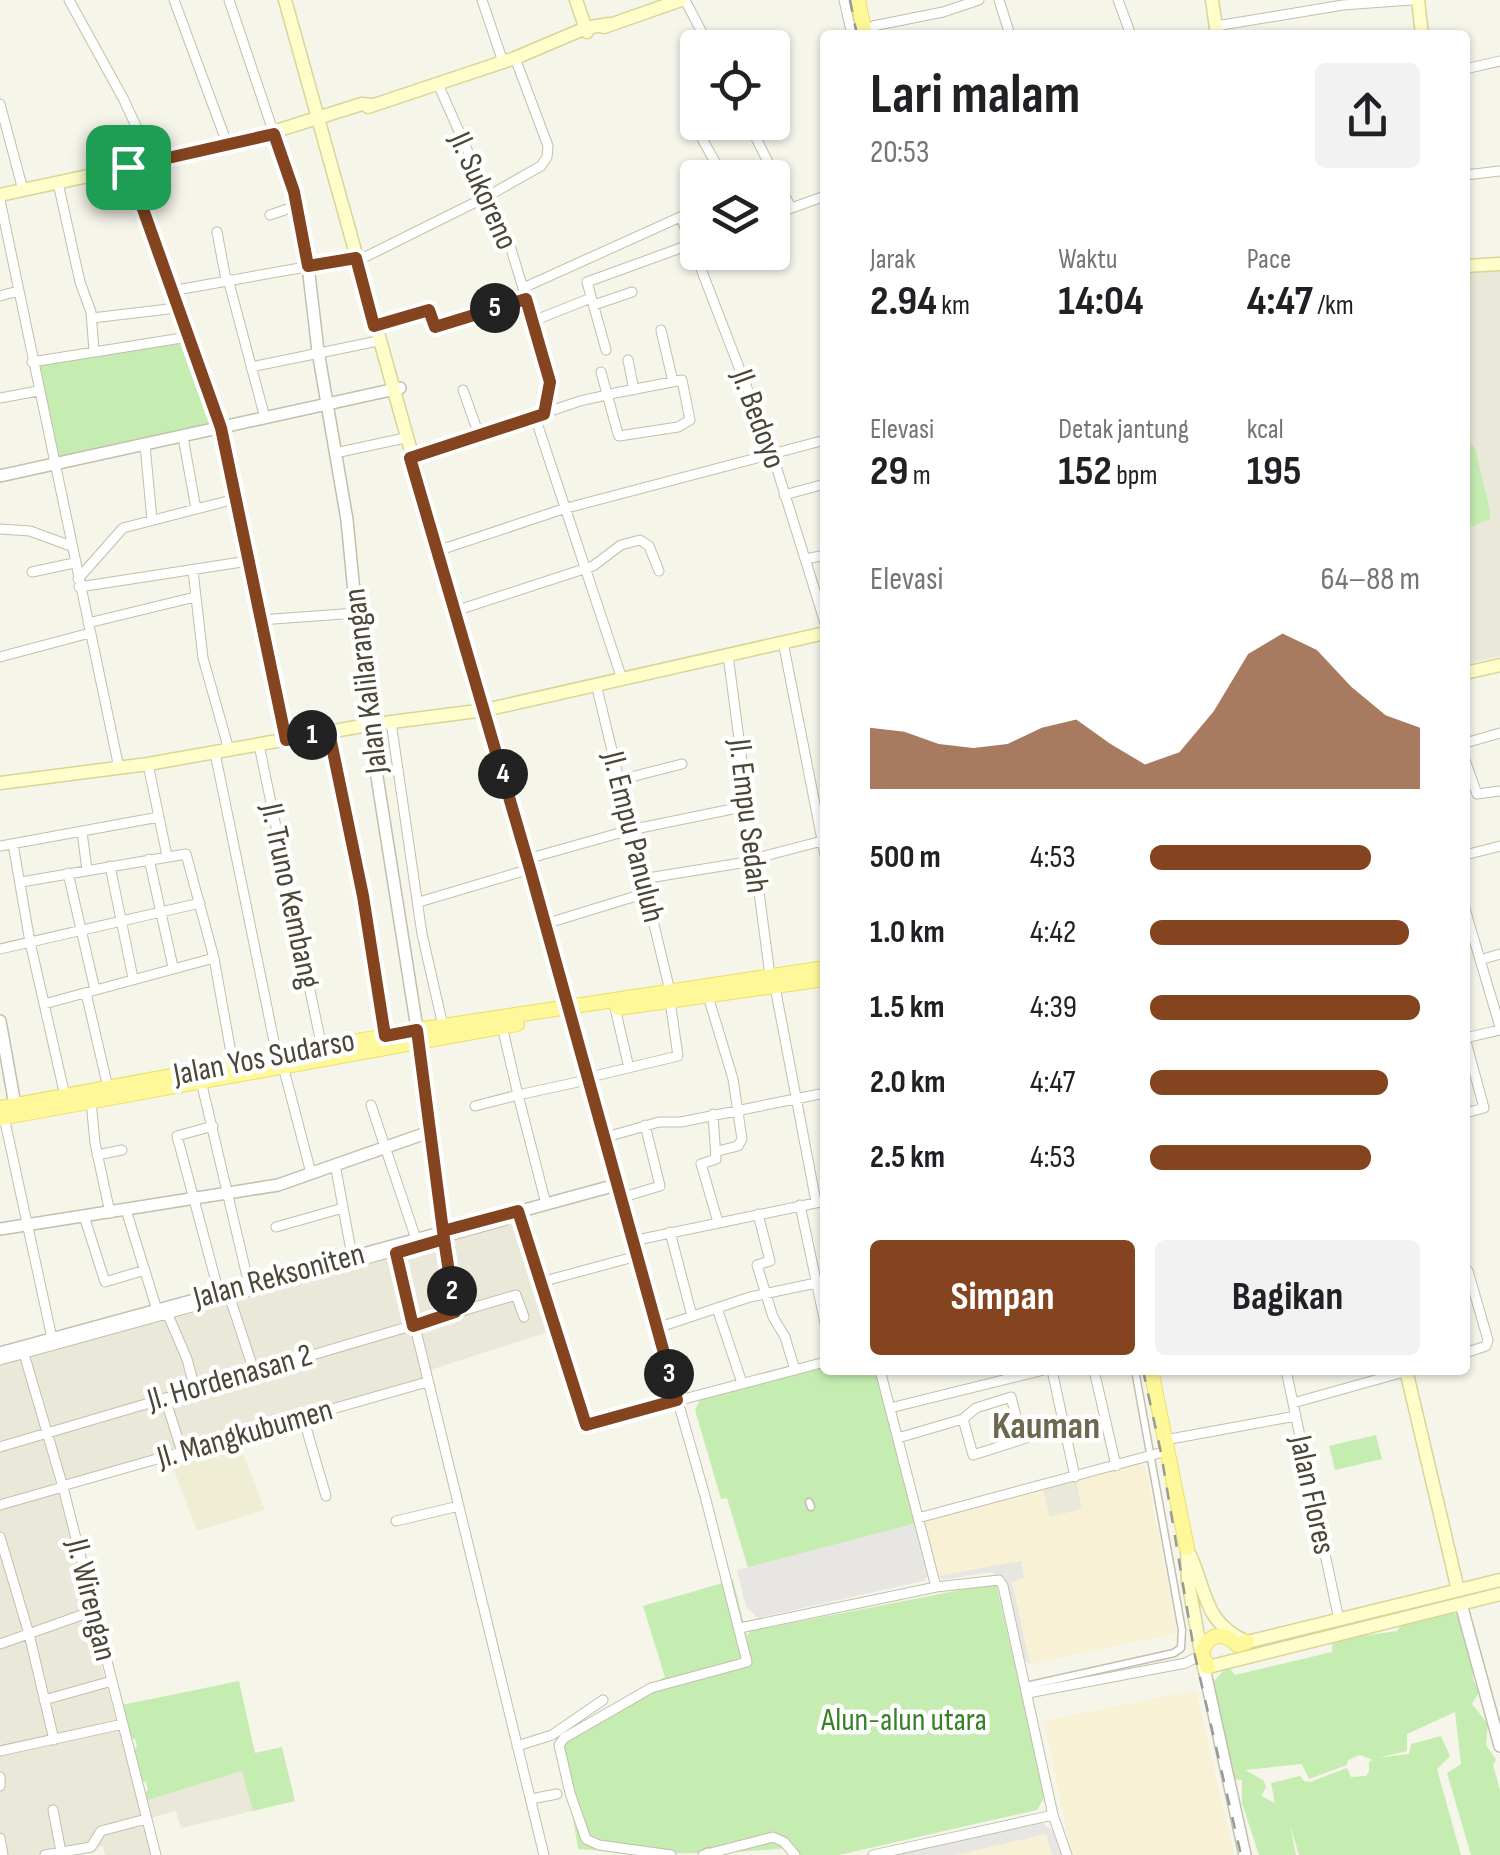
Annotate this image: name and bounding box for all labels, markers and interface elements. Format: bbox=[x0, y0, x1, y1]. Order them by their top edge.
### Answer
map controls bbox=[680, 30, 790, 270]
button: locate bbox=[680, 30, 790, 140]
text: Lari malam bbox=[870, 62, 1080, 129]
button: share bbox=[1315, 63, 1420, 168]
pin bbox=[86, 125, 171, 210]
street label: Jl. Sukoreno bbox=[440, 125, 526, 256]
text: 20:53 bbox=[870, 133, 929, 172]
icon: arrive bbox=[101, 140, 156, 195]
button: layers bbox=[680, 160, 790, 270]
text: Jarak bbox=[870, 243, 916, 276]
text: Waktu bbox=[1058, 243, 1118, 276]
text: Pace bbox=[1247, 243, 1291, 276]
text: 2.94 bbox=[870, 276, 937, 327]
text: 14:04 bbox=[1058, 276, 1144, 327]
text: 4:47 bbox=[1247, 276, 1313, 327]
pin: 5 bbox=[470, 283, 520, 333]
text: km bbox=[937, 289, 970, 322]
text: /km bbox=[1313, 289, 1354, 322]
text: 5 bbox=[489, 291, 501, 324]
street label: Jl. Bedoyo bbox=[722, 363, 794, 474]
text: Elevasi bbox=[870, 413, 934, 446]
text: Detak jantung bbox=[1058, 413, 1189, 446]
text: kcal bbox=[1247, 413, 1284, 446]
text: 29 bbox=[870, 446, 908, 497]
text: 152 bbox=[1058, 446, 1112, 497]
text: 195 bbox=[1247, 446, 1301, 497]
text: m bbox=[908, 459, 931, 492]
text: bpm bbox=[1112, 459, 1157, 492]
text: Elevasi bbox=[870, 560, 943, 599]
text: 64–88 m bbox=[1321, 560, 1420, 599]
street label: Jalan Kalilarangan bbox=[335, 586, 397, 777]
pin: 1 bbox=[287, 710, 337, 760]
text: 1 bbox=[307, 718, 317, 751]
street label: Jl. Empu Sedah bbox=[719, 736, 777, 895]
street label: Jl. Empu Panuluh bbox=[593, 747, 673, 926]
pin: 4 bbox=[478, 749, 528, 799]
text: 4 bbox=[496, 757, 510, 790]
street label: Jl. Truno Kembang bbox=[251, 799, 329, 992]
text: 500 m bbox=[870, 838, 941, 877]
text: 4:53 bbox=[1030, 838, 1076, 877]
text: 1.0 km bbox=[870, 913, 945, 952]
text: 4:42 bbox=[1030, 913, 1076, 952]
text: 1.5 km bbox=[870, 988, 944, 1027]
text: 4:39 bbox=[1030, 988, 1077, 1027]
street label: Jalan Yos Sudarso bbox=[169, 1021, 358, 1095]
text: 2.0 km bbox=[870, 1063, 946, 1102]
text: 4:47 bbox=[1030, 1063, 1075, 1102]
text: 2.5 km bbox=[870, 1138, 945, 1177]
text: 4:53 bbox=[1030, 1138, 1076, 1177]
street label: Jalan Reksoniten bbox=[188, 1234, 369, 1318]
button: Simpan bbox=[870, 1240, 1135, 1355]
button: Bagikan bbox=[1155, 1240, 1420, 1355]
pin: 2 bbox=[427, 1266, 477, 1316]
text: 2 bbox=[446, 1274, 458, 1307]
street label: Jl. Hordenasan 2 bbox=[142, 1336, 317, 1420]
pin: 3 bbox=[644, 1349, 694, 1399]
text: 3 bbox=[663, 1357, 675, 1390]
street label: Jl. Mangkubumen bbox=[152, 1390, 337, 1478]
district label: Kauman bbox=[992, 1404, 1100, 1449]
street label: Jalan Flores bbox=[1280, 1431, 1344, 1558]
street label: Jl. Wirengan bbox=[57, 1534, 125, 1665]
park label: Alun-alun utara bbox=[820, 1701, 987, 1740]

